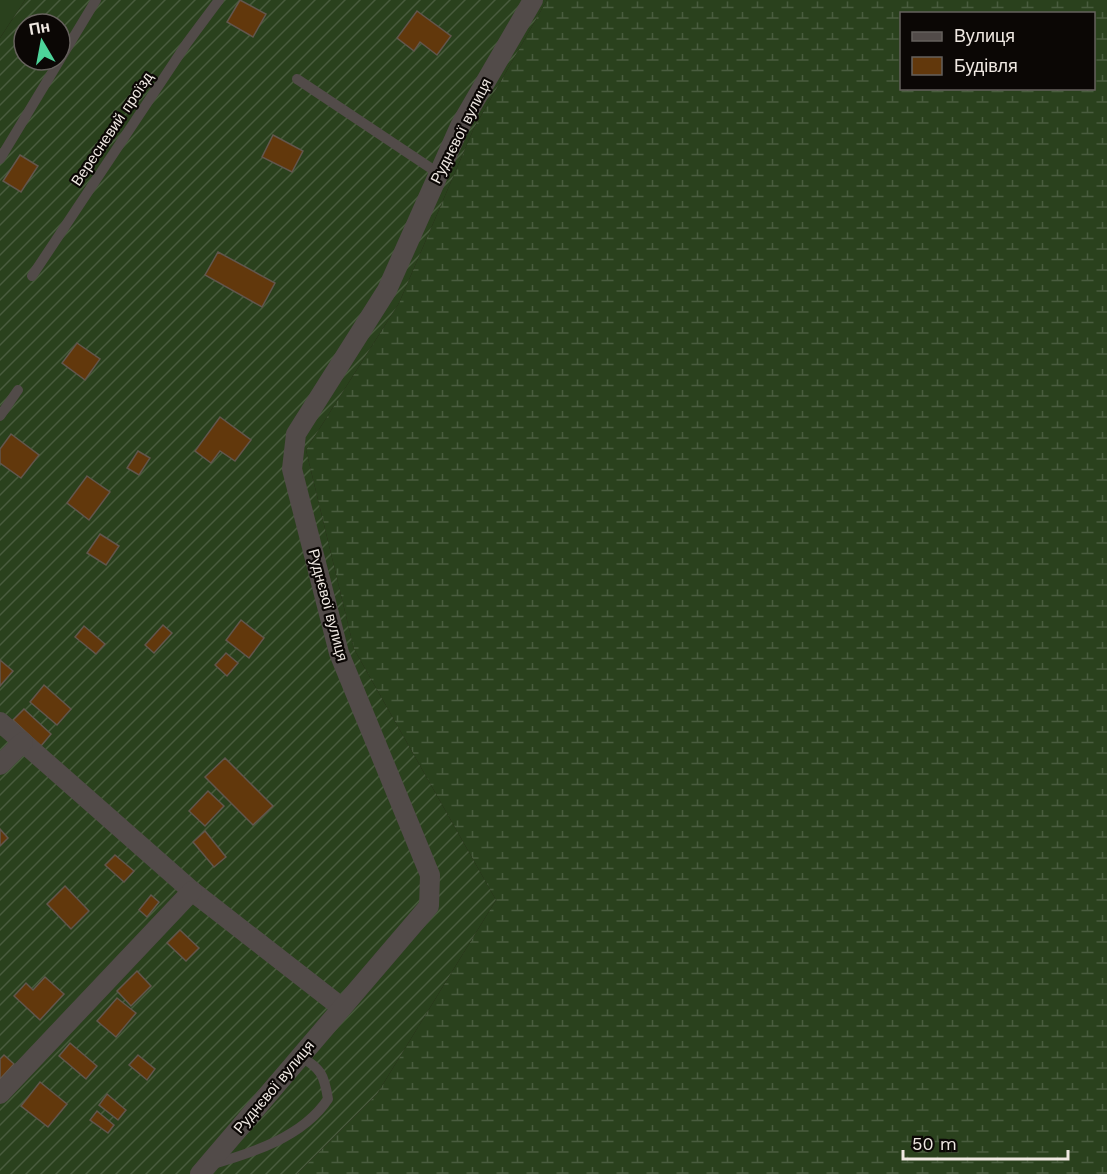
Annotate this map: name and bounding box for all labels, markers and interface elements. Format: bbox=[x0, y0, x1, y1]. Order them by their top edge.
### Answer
north arrow bbox=[12, 12, 72, 72]
legend bbox=[900, 12, 1095, 90]
text: Пн bbox=[27, 17, 52, 39]
text: Вулиця bbox=[954, 25, 1015, 46]
text: Будівля bbox=[954, 55, 1018, 76]
street label: Вересневий проїзд bbox=[67, 69, 157, 189]
street label: Руднєвої вулиця bbox=[427, 75, 495, 187]
street label: Руднєвої вулиця bbox=[304, 547, 352, 663]
street label: Руднєвої вулиця bbox=[230, 1037, 318, 1137]
scale bar bbox=[903, 1123, 1068, 1161]
text: 50 m bbox=[912, 1133, 957, 1154]

